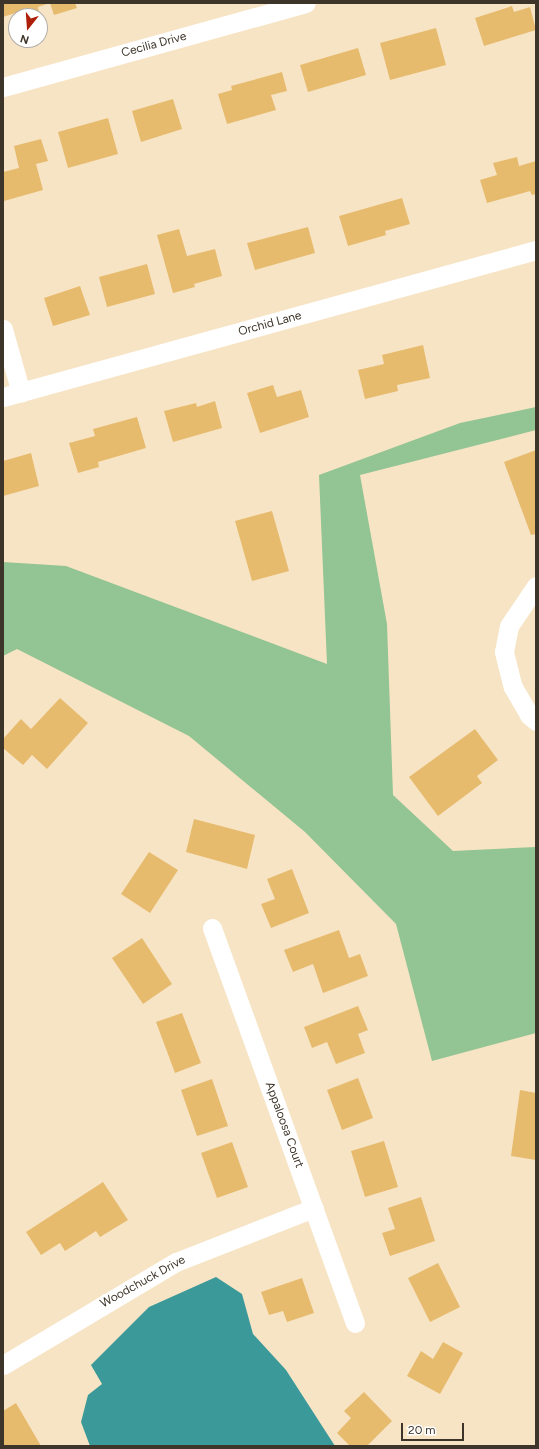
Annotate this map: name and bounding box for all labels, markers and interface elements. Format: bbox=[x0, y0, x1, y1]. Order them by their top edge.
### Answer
north arrow bbox=[8, 8, 48, 48]
street label: Cecilia Drive bbox=[120, 29, 188, 61]
text: N bbox=[19, 32, 31, 46]
street label: Orchid Lane bbox=[237, 309, 303, 339]
street label: Appaloosa Court bbox=[262, 1080, 306, 1170]
street label: Woodchuck Drive bbox=[98, 1253, 188, 1311]
scale bar bbox=[403, 1415, 466, 1441]
text: 20 m bbox=[408, 1423, 436, 1437]

